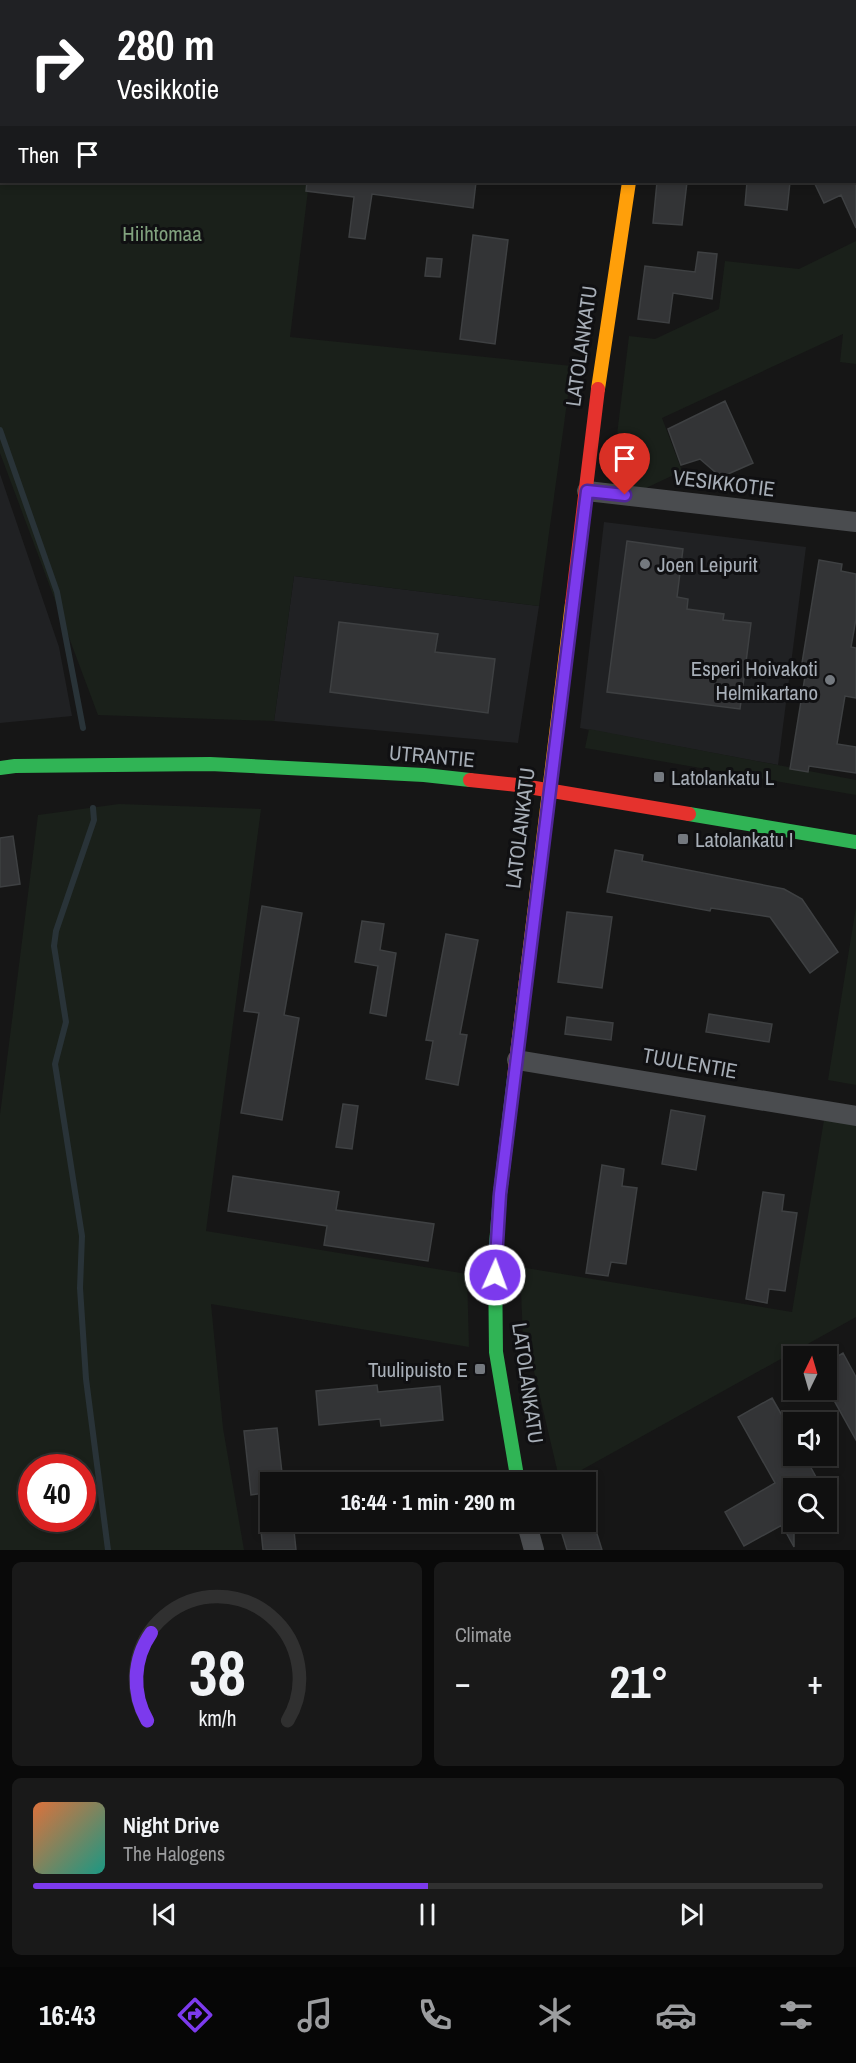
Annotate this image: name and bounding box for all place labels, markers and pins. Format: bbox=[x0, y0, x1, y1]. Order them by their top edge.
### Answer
pin bbox=[599, 433, 650, 495]
place label: Joen Leipurit bbox=[657, 550, 758, 579]
marker: Joen Leipurit bbox=[638, 557, 652, 571]
place label: Esperi Hoivakoti Helmikartano bbox=[691, 654, 818, 707]
marker: Esperi Hoivakoti Helmikartano bbox=[823, 673, 837, 687]
place label: Latolankatu L bbox=[671, 763, 775, 792]
marker: Latolankatu L bbox=[652, 770, 666, 784]
place label: Latolankatu I bbox=[695, 825, 794, 854]
marker: Latolankatu I bbox=[676, 832, 690, 846]
place label: Tuulipuisto E bbox=[368, 1355, 468, 1384]
marker: Tuulipuisto E bbox=[473, 1362, 487, 1376]

